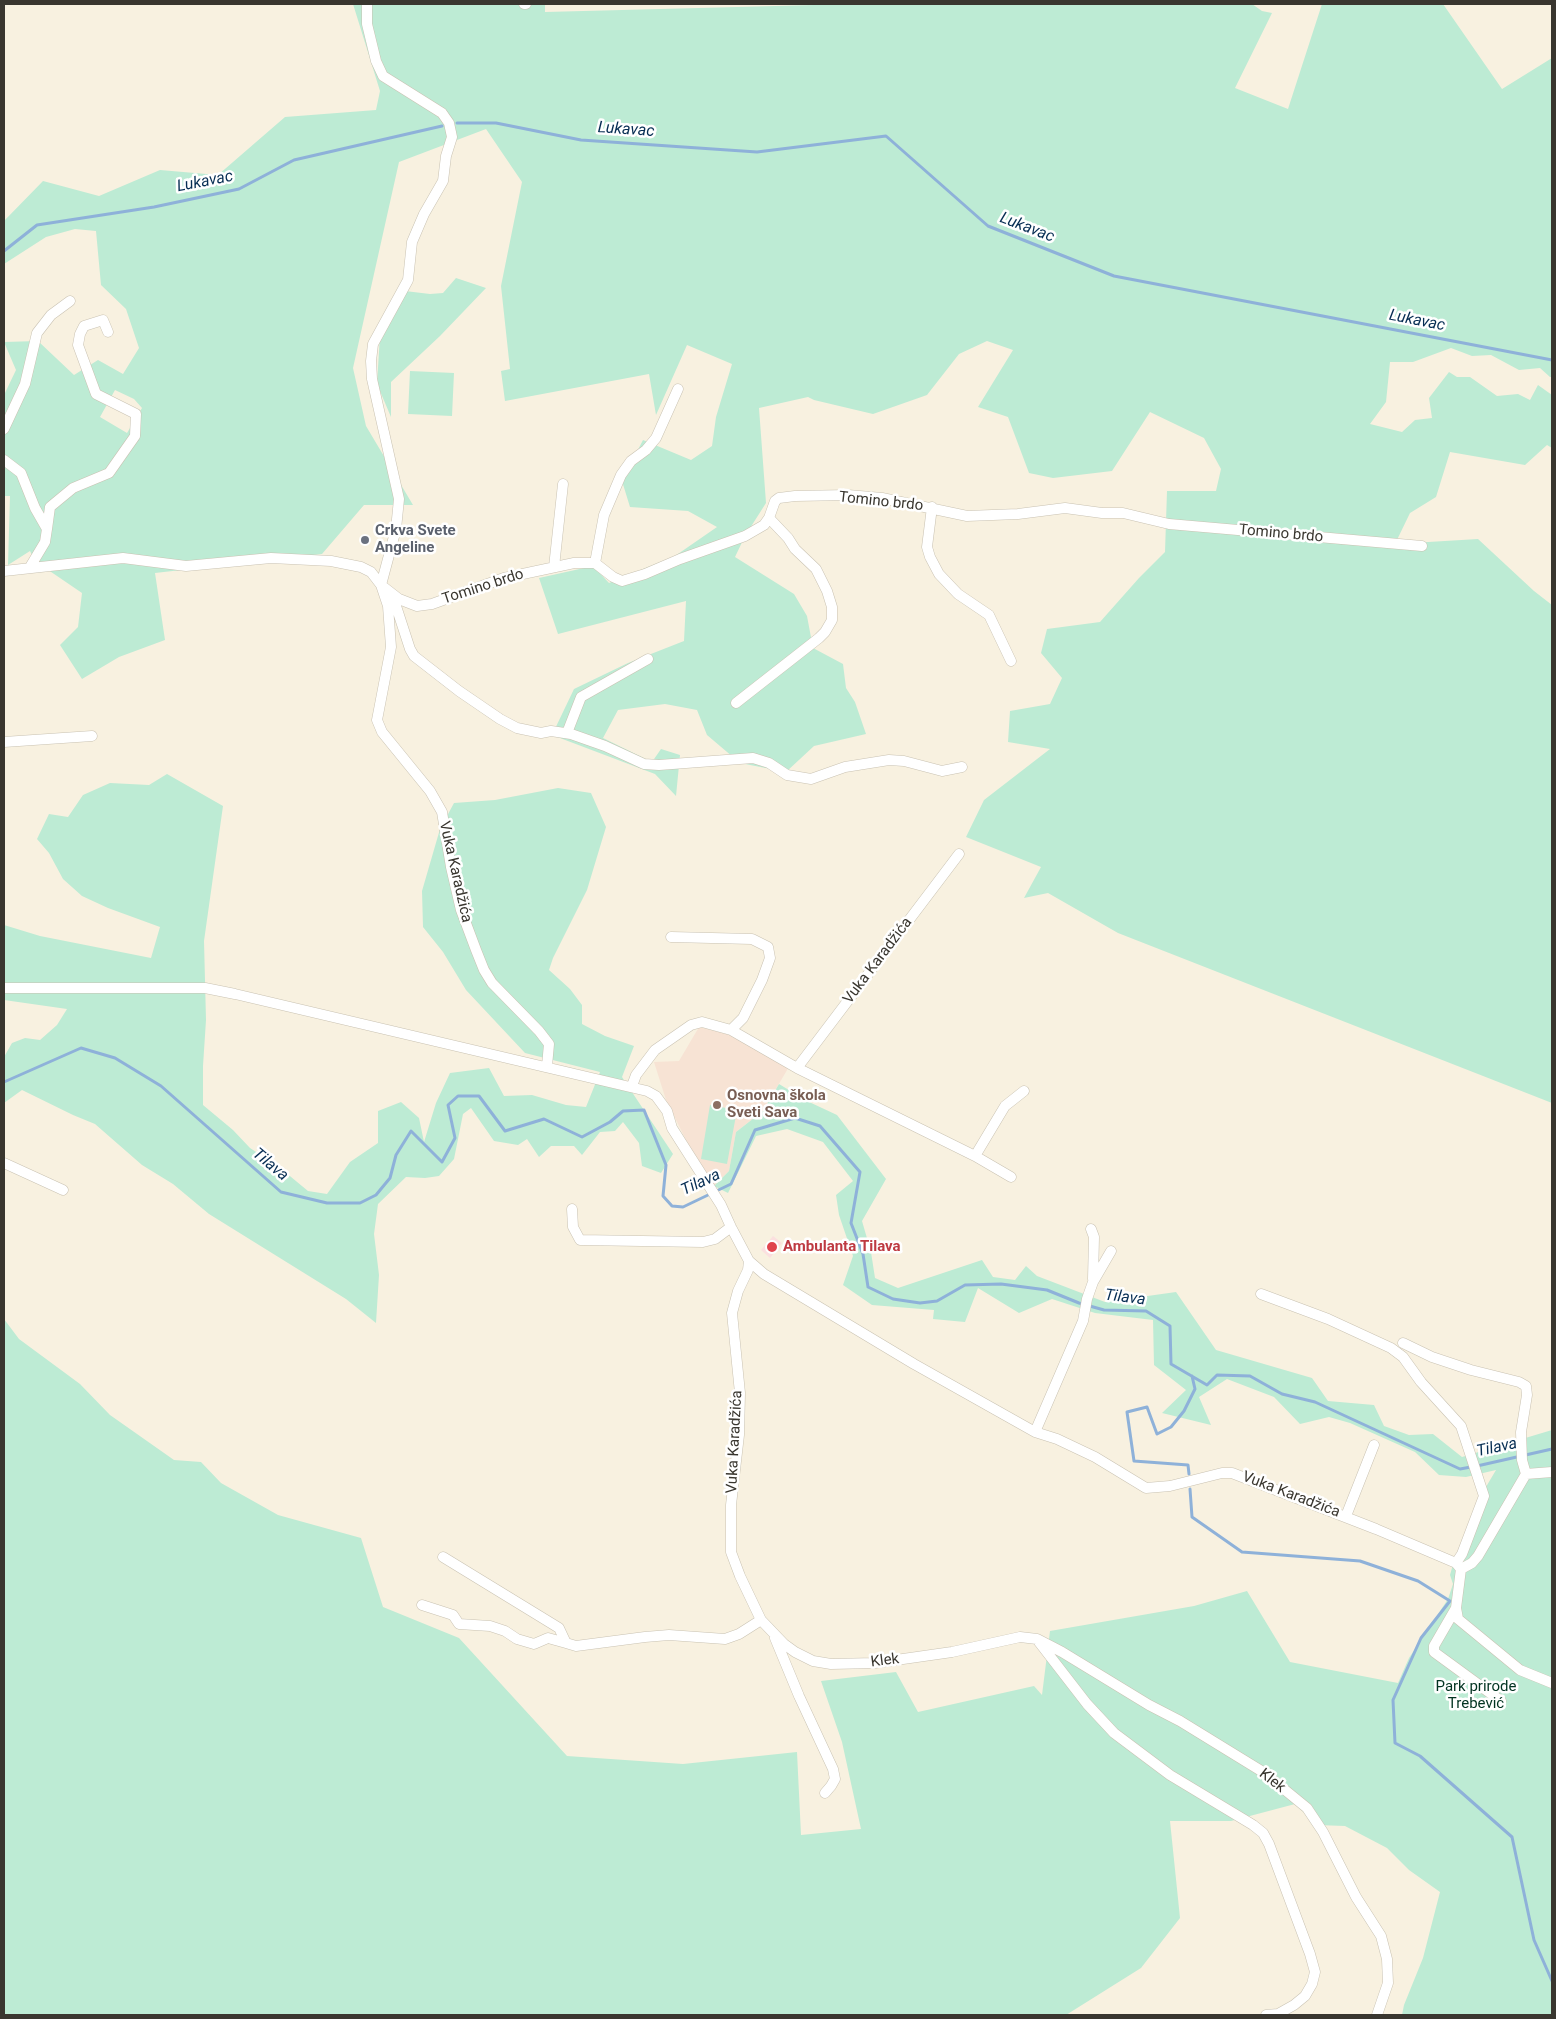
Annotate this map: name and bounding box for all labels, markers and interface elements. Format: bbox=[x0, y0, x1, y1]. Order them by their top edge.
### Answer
water label: Lukavac bbox=[597, 118, 655, 142]
water label: Lukavac bbox=[175, 167, 235, 197]
water label: Lukavac bbox=[997, 209, 1057, 247]
water label: Lukavac bbox=[1387, 306, 1447, 336]
street label: Tomino brdo bbox=[838, 489, 924, 515]
street label: Tomino brdo bbox=[1238, 521, 1324, 547]
place label: Crkva Svete Angeline bbox=[375, 522, 456, 557]
marker: Crkva Svete Angeline bbox=[359, 534, 371, 546]
street label: Tomino brdo bbox=[440, 565, 526, 609]
street label: Vuka Karadžića bbox=[435, 820, 475, 924]
street label: Vuka Karadžića bbox=[840, 914, 916, 1008]
place label: Osnovna škola Sveti Sava bbox=[727, 1087, 826, 1122]
marker: Osnovna škola Sveti Sava bbox=[711, 1099, 723, 1111]
water label: Tilava bbox=[248, 1144, 292, 1186]
water label: Tilava bbox=[678, 1166, 724, 1200]
place label: Ambulanta Tilava bbox=[783, 1238, 901, 1256]
marker: Ambulanta Tilava bbox=[765, 1240, 779, 1254]
water label: Tilava bbox=[1103, 1286, 1147, 1310]
street label: Vuka Karadžića bbox=[723, 1390, 747, 1494]
water label: Tilava bbox=[1475, 1434, 1519, 1462]
street label: Vuka Karadžića bbox=[1240, 1468, 1342, 1522]
street label: Klek bbox=[870, 1650, 900, 1672]
park label: Park prirode Trebević bbox=[1435, 1678, 1517, 1713]
street label: Klek bbox=[1255, 1765, 1289, 1797]

